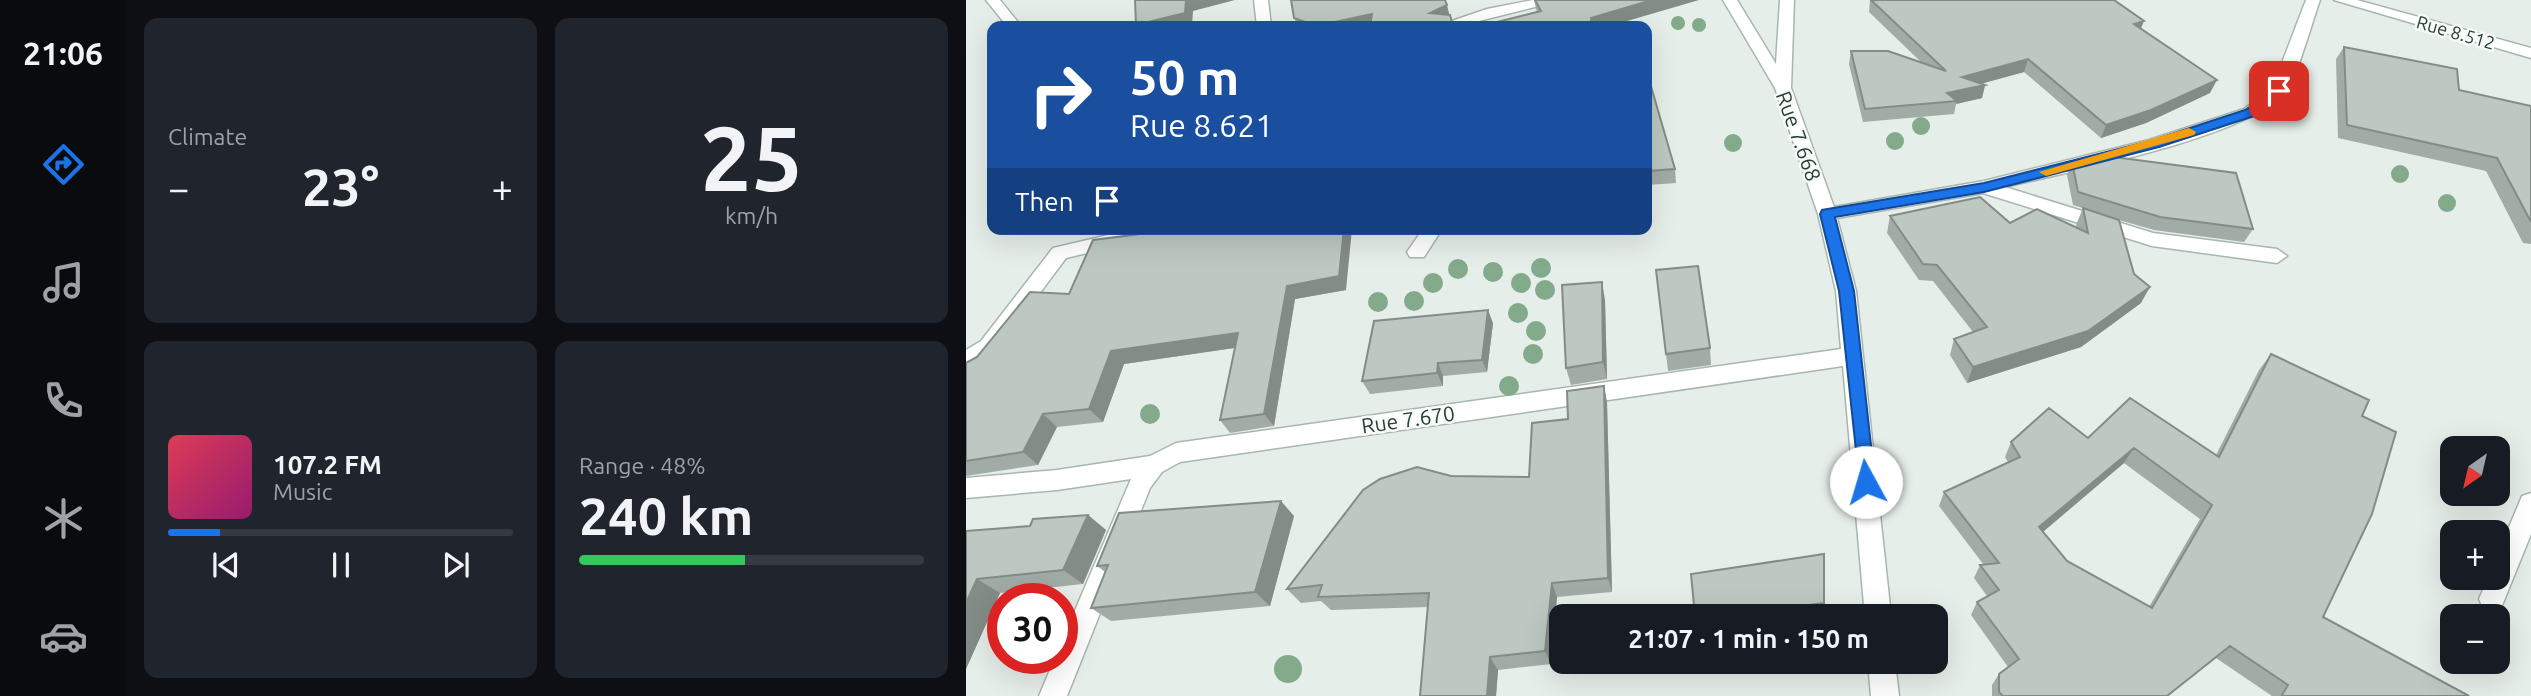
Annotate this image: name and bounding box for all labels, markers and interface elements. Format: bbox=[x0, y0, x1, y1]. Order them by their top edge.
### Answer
street label: Rue 8.512 bbox=[2415, 11, 2497, 53]
text: 21:06 bbox=[23, 35, 103, 71]
icon: right bbox=[1015, 49, 1106, 140]
text: 50 m bbox=[1130, 49, 1239, 104]
pin bbox=[2249, 61, 2309, 121]
icon: arrive bbox=[2260, 72, 2298, 110]
street label: Rue 7.668 bbox=[1772, 88, 1826, 184]
text: 25 bbox=[700, 106, 803, 208]
text: Rue 8.621 bbox=[1130, 107, 1273, 143]
text: Climate bbox=[168, 124, 247, 149]
icon: directions bbox=[39, 140, 88, 189]
text: 23° bbox=[302, 158, 379, 216]
text: − bbox=[168, 167, 189, 209]
text: + bbox=[492, 167, 513, 209]
icon: arrive bbox=[1088, 182, 1126, 220]
text: Then bbox=[1015, 187, 1074, 216]
text: km/h bbox=[725, 203, 778, 228]
icon: music bbox=[39, 258, 88, 307]
icon: phone bbox=[39, 376, 88, 425]
street label: Rue 7.670 bbox=[1360, 401, 1456, 437]
north arrow bbox=[2440, 436, 2510, 506]
map controls bbox=[2440, 436, 2510, 674]
position arrow bbox=[1829, 445, 1903, 519]
text: 107.2 FM bbox=[273, 450, 382, 479]
text: Range · 48% bbox=[579, 453, 706, 478]
text: Music bbox=[273, 479, 332, 504]
text: 240 km bbox=[579, 487, 753, 545]
icon: climate bbox=[39, 494, 88, 543]
button: + bbox=[2440, 520, 2510, 590]
icon: previous bbox=[207, 546, 245, 584]
icon: pause bbox=[322, 546, 360, 584]
icon: next bbox=[437, 546, 475, 584]
speed limit sign: 30 bbox=[987, 583, 1078, 674]
button: − bbox=[2440, 604, 2510, 674]
icon: car bbox=[39, 612, 88, 661]
text: 21:07 · 1 min · 150 m bbox=[1628, 624, 1869, 653]

